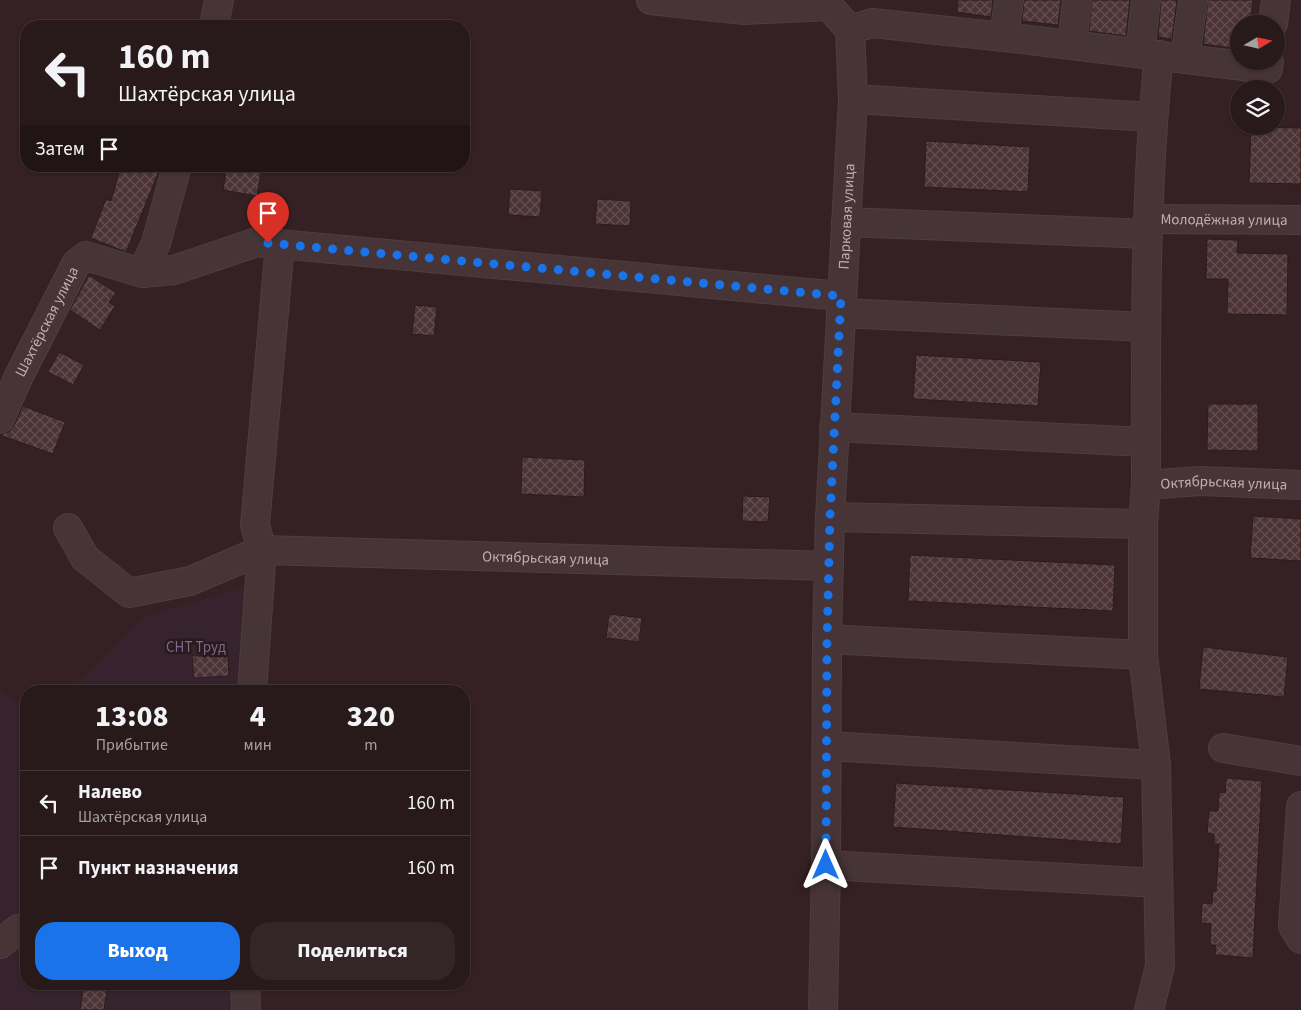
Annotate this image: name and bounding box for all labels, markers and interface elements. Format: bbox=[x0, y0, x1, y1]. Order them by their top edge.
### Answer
north arrow bbox=[1230, 15, 1285, 70]
map controls bbox=[1230, 15, 1285, 135]
text: 160 m bbox=[118, 32, 210, 82]
icon: left bbox=[35, 40, 100, 105]
text: Шахтёрская улица bbox=[118, 78, 296, 110]
button: layers bbox=[1230, 80, 1285, 135]
icon: arrive bbox=[95, 135, 123, 163]
text: Затем bbox=[35, 136, 85, 163]
street label: Парковая улица bbox=[833, 163, 860, 270]
pin bbox=[247, 192, 289, 243]
icon: arrive bbox=[254, 199, 282, 227]
street label: Молодёжная улица bbox=[1160, 209, 1288, 230]
street label: Шахтёрская улица bbox=[10, 263, 84, 380]
street label: Октябрьская улица bbox=[1160, 471, 1288, 495]
street label: Октябрьская улица bbox=[482, 546, 609, 570]
park label: СНТ Труд bbox=[166, 637, 226, 658]
text: 13:08 bbox=[95, 695, 168, 738]
text: 4 bbox=[250, 695, 266, 738]
text: 320 bbox=[347, 695, 395, 738]
text: Прибытие bbox=[96, 734, 168, 756]
text: мин bbox=[244, 734, 272, 756]
text: m bbox=[364, 734, 378, 756]
text: Налево bbox=[78, 779, 142, 806]
icon: left bbox=[35, 789, 63, 817]
text: 160 m bbox=[407, 790, 455, 817]
text: Шахтёрская улица bbox=[78, 806, 207, 828]
position arrow bbox=[799, 838, 851, 890]
icon: arrive bbox=[35, 854, 63, 882]
text: Пункт назначения bbox=[78, 855, 239, 882]
text: 160 m bbox=[407, 855, 455, 882]
button: Выход bbox=[35, 922, 240, 980]
button: Поделиться bbox=[250, 922, 455, 980]

